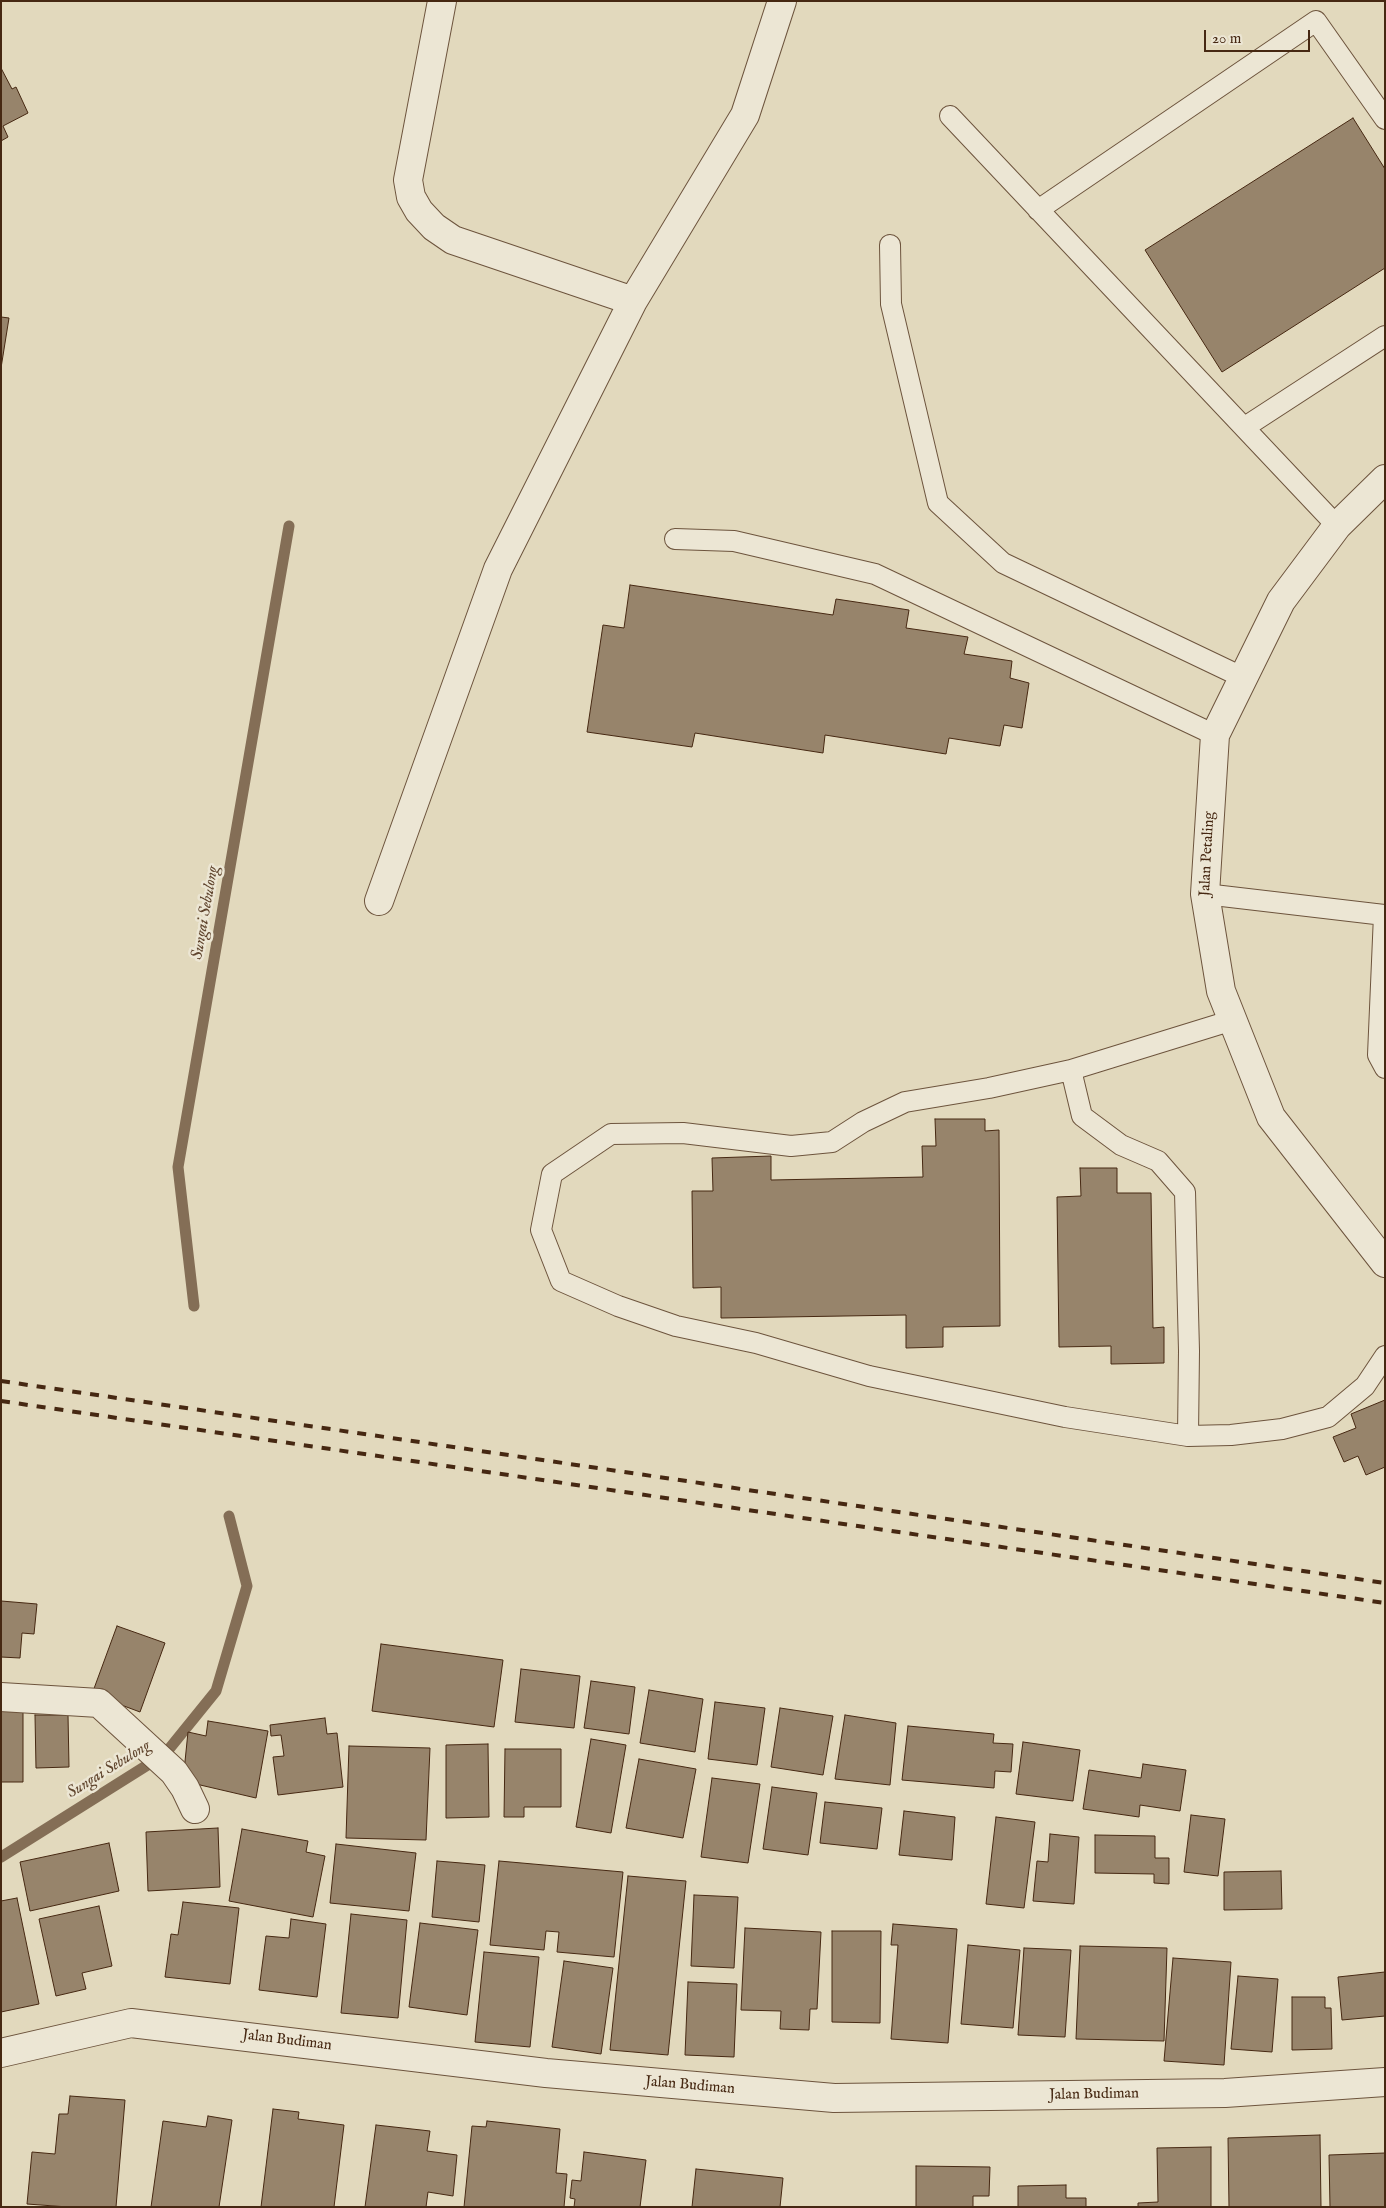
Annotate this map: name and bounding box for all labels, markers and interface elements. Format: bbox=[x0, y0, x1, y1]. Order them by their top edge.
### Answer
scale bar bbox=[1206, 20, 1312, 52]
text: 20 m bbox=[1212, 29, 1241, 48]
street label: Jalan Petaling bbox=[1197, 811, 1219, 897]
water label: Sungai Sebulong bbox=[188, 865, 224, 961]
water label: Sungai Sebulong bbox=[64, 1737, 154, 1803]
street label: Jalan Budiman bbox=[241, 2027, 333, 2055]
street label: Jalan Budiman bbox=[644, 2073, 736, 2099]
street label: Jalan Budiman bbox=[1049, 2085, 1139, 2105]

